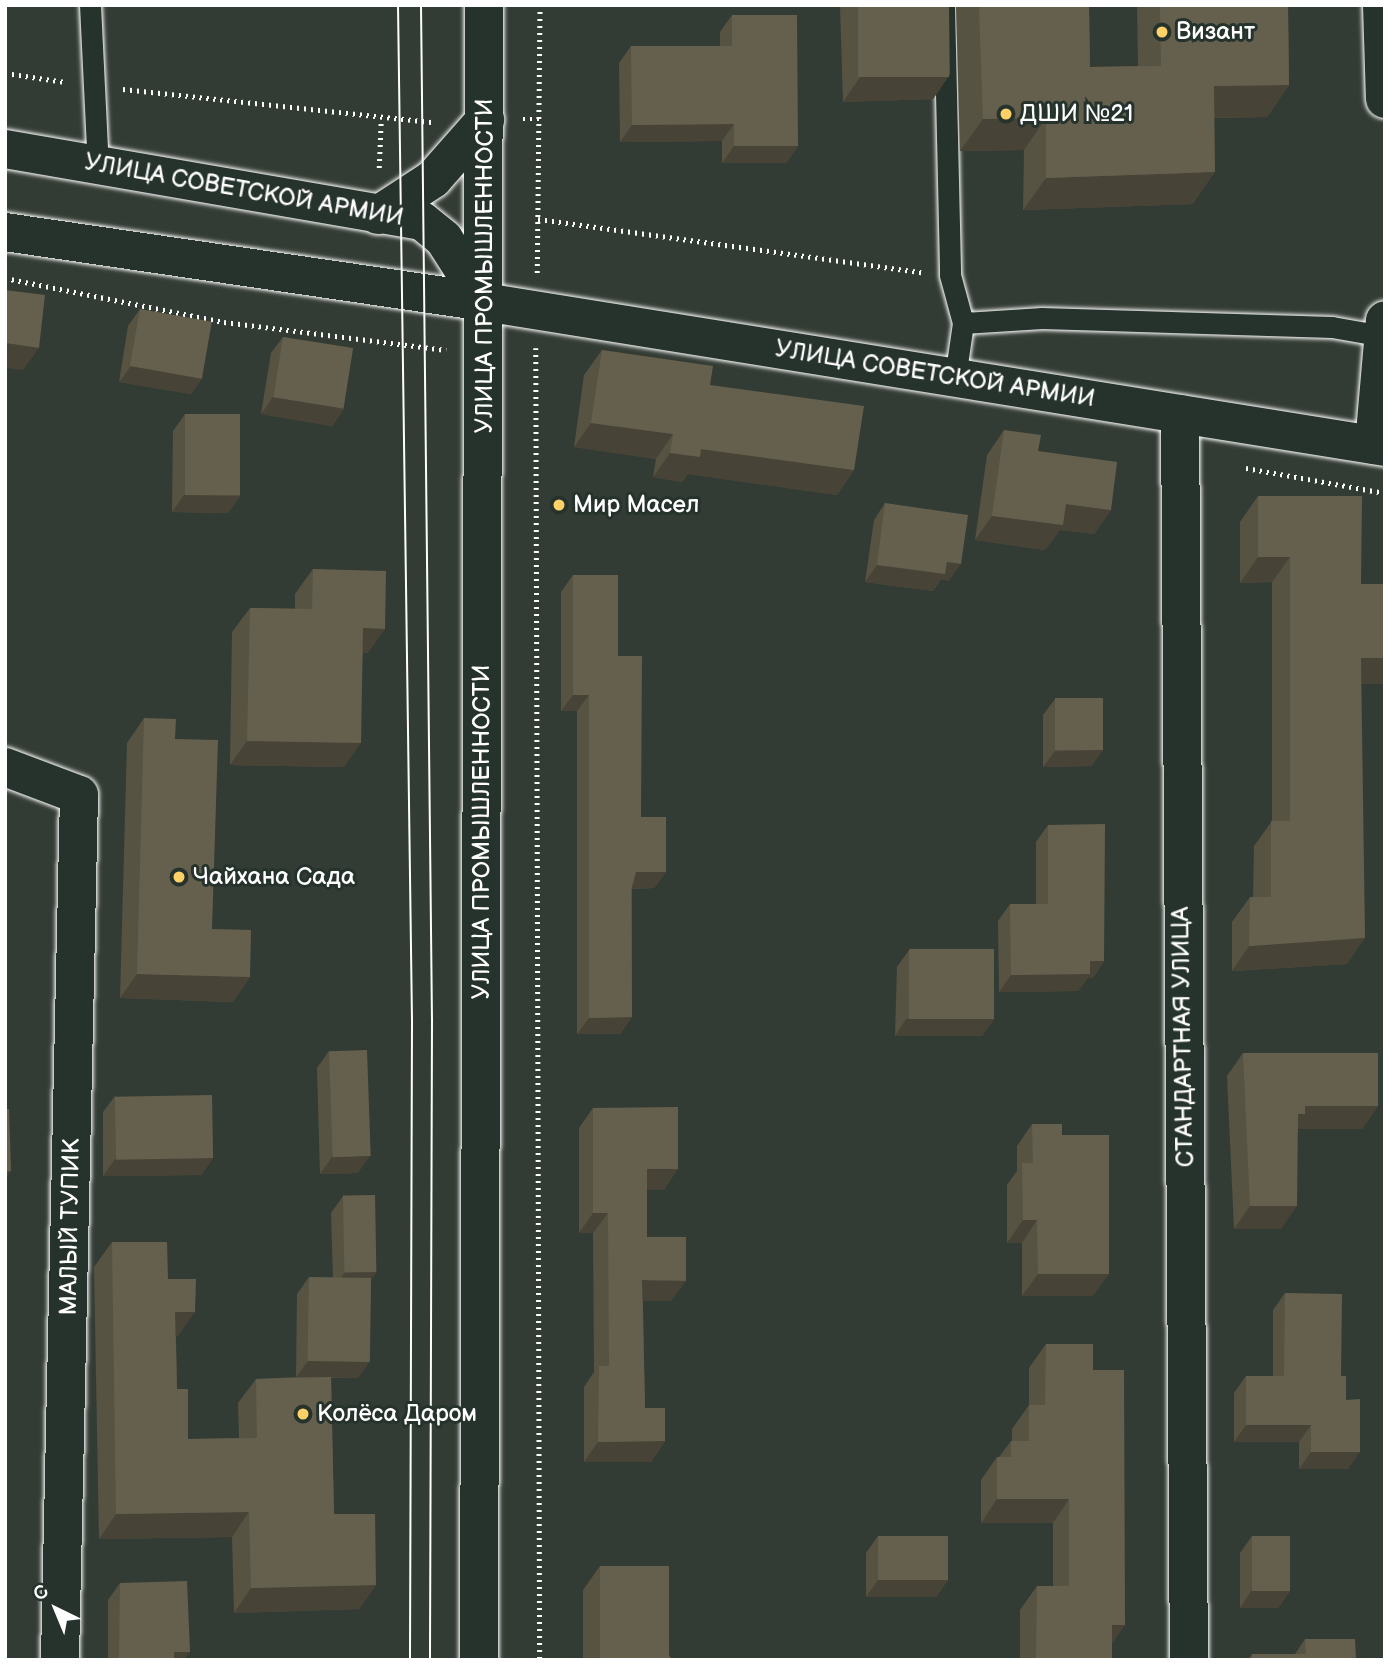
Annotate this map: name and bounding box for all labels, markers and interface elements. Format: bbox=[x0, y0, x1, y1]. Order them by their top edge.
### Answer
place label: Визант bbox=[1176, 18, 1255, 46]
marker: Визант bbox=[1154, 24, 1170, 40]
street label: УЛИЦА ПРОМЫШЛЕННОСТИ bbox=[471, 98, 499, 434]
place label: ДШИ №21 bbox=[1020, 100, 1133, 128]
marker: ДШИ №21 bbox=[998, 106, 1014, 122]
street label: УЛИЦА СОВЕТСКОЙ АРМИИ bbox=[82, 148, 406, 232]
street label: УЛИЦА СОВЕТСКОЙ АРМИИ bbox=[773, 334, 1097, 414]
place label: Мир Масел bbox=[573, 491, 700, 519]
marker: Мир Масел bbox=[551, 497, 567, 513]
street label: УЛИЦА ПРОМЫШЛЕННОСТИ bbox=[468, 664, 496, 1000]
place label: Чайхана Сада bbox=[193, 863, 355, 891]
marker: Чайхана Сада bbox=[171, 869, 187, 885]
street label: СТАНДАРТНАЯ УЛИЦА bbox=[1166, 907, 1200, 1167]
street label: МАЛЫЙ ТУПИК bbox=[54, 1138, 86, 1316]
place label: Колёса Даром bbox=[317, 1400, 477, 1428]
marker: Колёса Даром bbox=[295, 1406, 311, 1422]
north arrow bbox=[21, 1574, 91, 1644]
text: С bbox=[29, 1580, 54, 1606]

